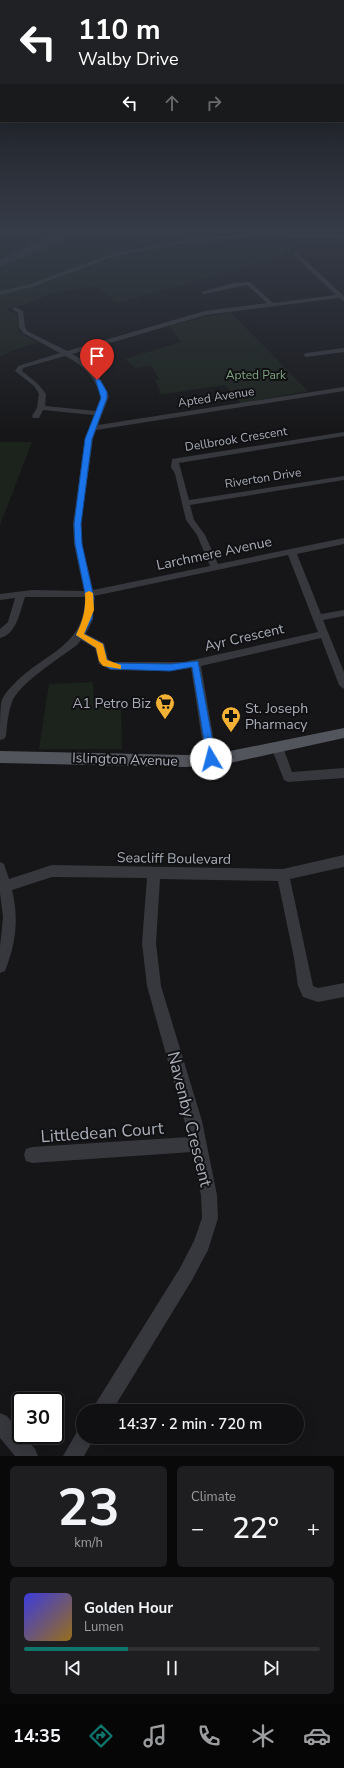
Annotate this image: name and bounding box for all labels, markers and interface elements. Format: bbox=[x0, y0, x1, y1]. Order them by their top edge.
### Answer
text: 110 m bbox=[78, 11, 161, 49]
icon: left bbox=[12, 16, 64, 68]
text: Walby Drive bbox=[78, 47, 179, 71]
icon: left bbox=[119, 92, 141, 114]
icon: ahead bbox=[161, 92, 183, 114]
icon: right bbox=[203, 92, 225, 114]
pin bbox=[80, 339, 114, 380]
icon: arrive bbox=[86, 345, 108, 367]
park label: Apted Park bbox=[226, 367, 287, 383]
street label: Apted Avenue bbox=[177, 383, 255, 411]
street label: Dellbrook Crescent bbox=[184, 423, 289, 455]
street label: Riverton Drive bbox=[224, 464, 302, 492]
street label: Larchmere Avenue bbox=[155, 532, 274, 575]
street label: Ayr Crescent bbox=[203, 619, 286, 656]
supermarket icon: A1 Petro Biz bbox=[154, 692, 176, 720]
place label: A1 Petro Biz bbox=[72, 694, 152, 713]
place label: St. Joseph Pharmacy bbox=[245, 699, 308, 734]
pharmacy icon: St. Joseph Pharmacy bbox=[220, 705, 242, 733]
position arrow bbox=[190, 738, 232, 780]
street label: Islington Avenue bbox=[72, 748, 178, 771]
street label: Seacliff Boulevard bbox=[117, 848, 231, 869]
street label: Navenby Crescent bbox=[162, 1049, 218, 1190]
street label: Littledean Court bbox=[40, 1117, 165, 1148]
speed limit sign: 30 bbox=[12, 1392, 64, 1444]
text: 14:37 · 2 min · 720 m bbox=[118, 1414, 262, 1434]
text: 23 bbox=[57, 1472, 120, 1543]
text: Climate bbox=[191, 1488, 236, 1506]
text: 22° bbox=[232, 1508, 279, 1549]
text: − bbox=[191, 1514, 204, 1544]
text: + bbox=[307, 1514, 320, 1544]
text: km/h bbox=[74, 1534, 103, 1552]
text: Golden Hour bbox=[84, 1598, 173, 1618]
text: Lumen bbox=[84, 1618, 124, 1636]
icon: previous bbox=[62, 1657, 84, 1679]
icon: pause bbox=[161, 1657, 183, 1679]
icon: next bbox=[260, 1657, 282, 1679]
icon: directions bbox=[87, 1722, 115, 1750]
icon: music bbox=[141, 1722, 169, 1750]
icon: phone bbox=[195, 1722, 223, 1750]
icon: climate bbox=[249, 1722, 277, 1750]
icon: car bbox=[303, 1722, 331, 1750]
text: 14:35 bbox=[13, 1724, 61, 1748]

